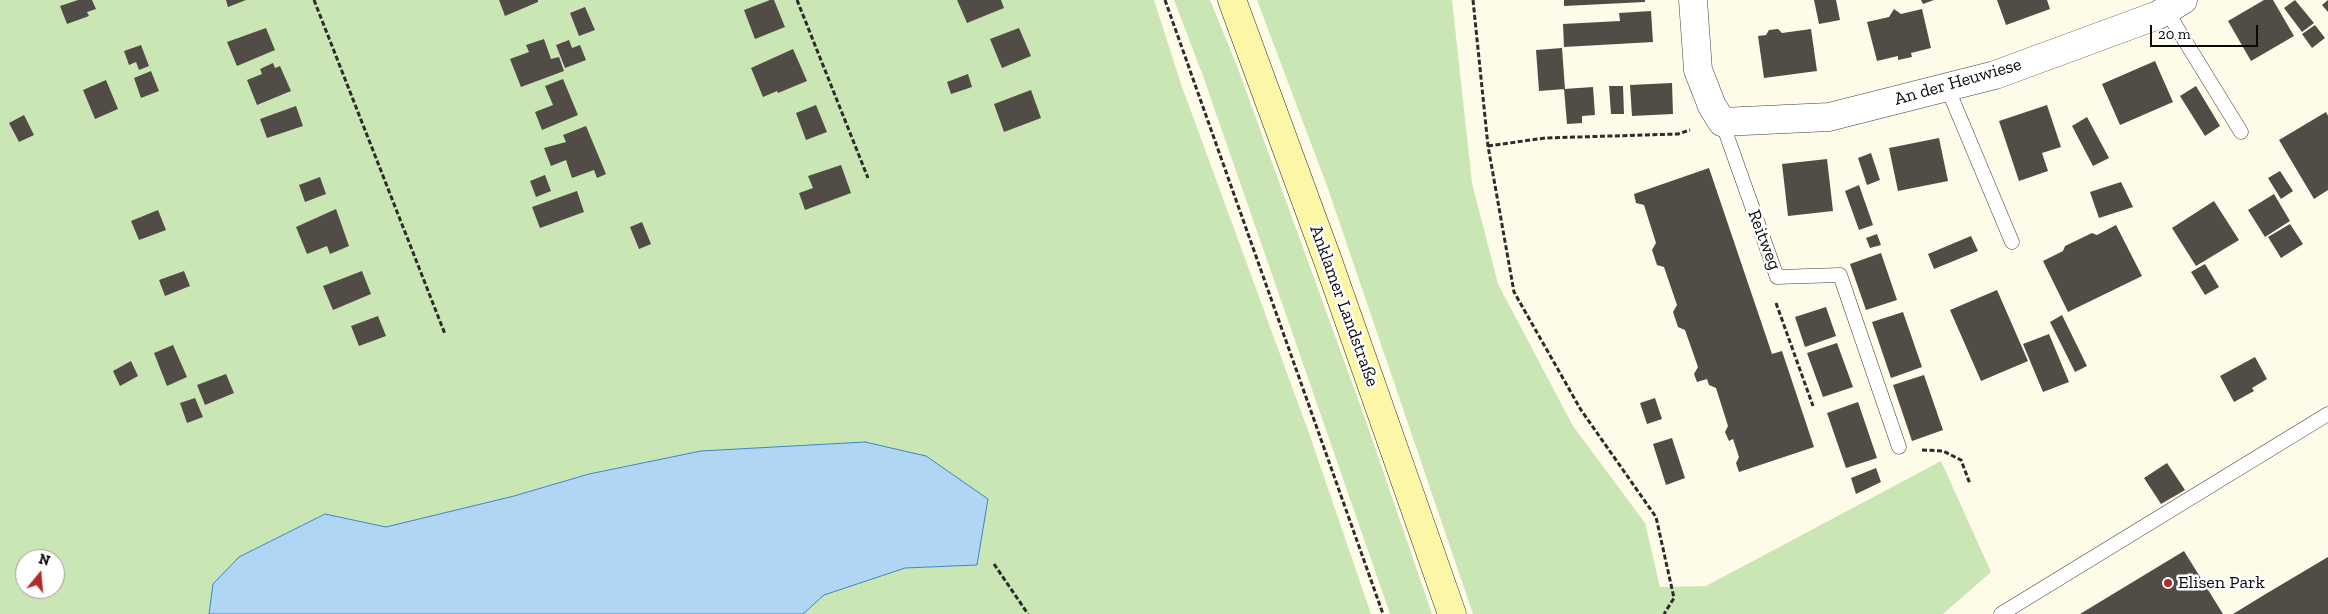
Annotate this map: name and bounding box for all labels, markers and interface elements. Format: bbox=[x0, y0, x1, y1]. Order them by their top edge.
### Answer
scale bar bbox=[2153, 15, 2260, 47]
text: 20 m bbox=[2158, 25, 2191, 43]
street label: An der Heuwiese bbox=[1892, 54, 2024, 110]
street label: Reitweg bbox=[1743, 207, 1785, 273]
street label: Anklamer Landstraße bbox=[1305, 222, 1383, 390]
north arrow bbox=[15, 549, 65, 599]
text: N bbox=[37, 550, 52, 570]
place label: Elisen Park bbox=[2178, 572, 2265, 594]
marker: Elisen Park bbox=[2162, 577, 2174, 589]

